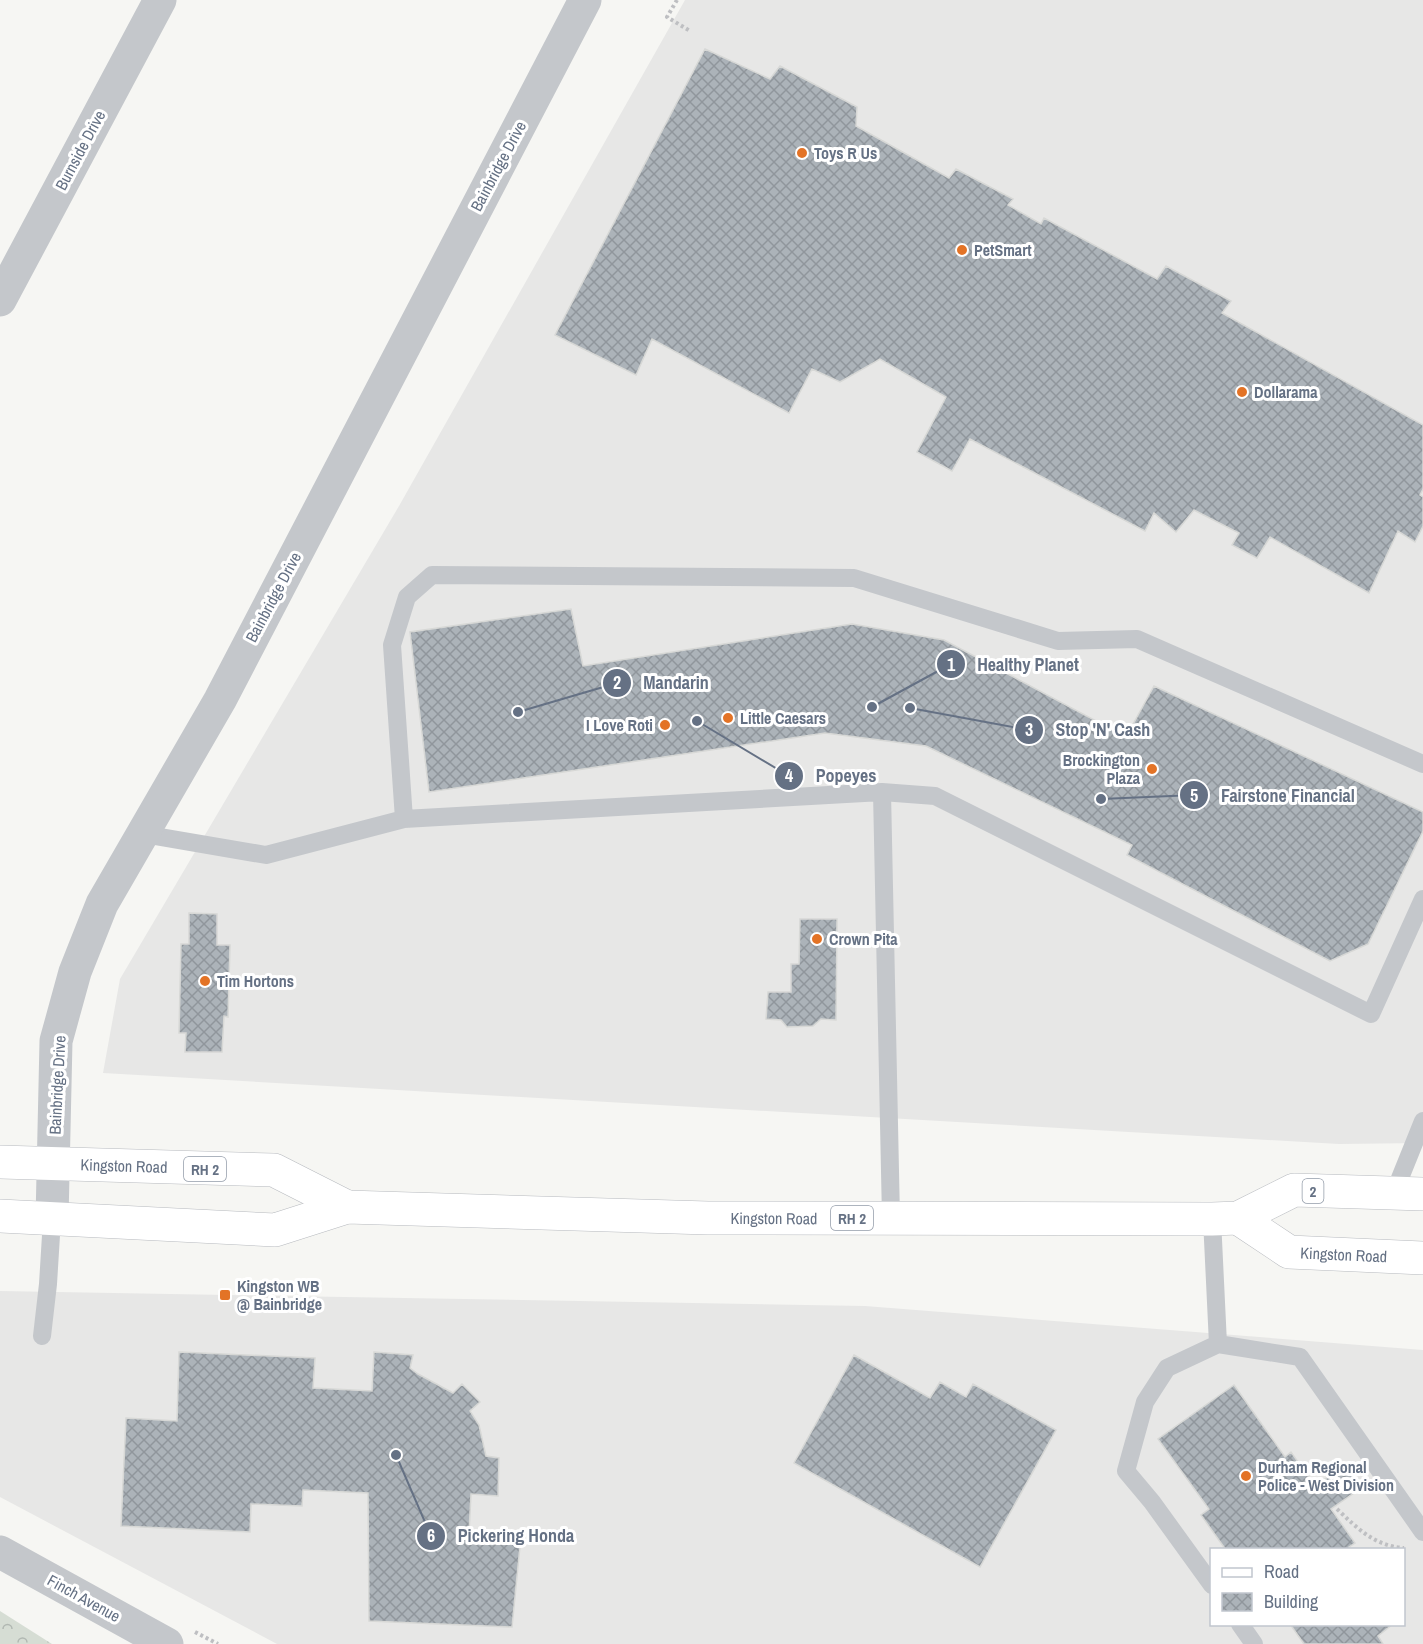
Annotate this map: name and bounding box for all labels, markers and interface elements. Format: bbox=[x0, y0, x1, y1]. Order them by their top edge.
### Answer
street label: Burnside Drive bbox=[50, 106, 110, 194]
street label: Bainbridge Drive bbox=[465, 117, 531, 215]
place label: Toys R Us bbox=[814, 142, 877, 164]
marker: Toys R Us bbox=[795, 146, 809, 160]
place label: PetSmart bbox=[974, 239, 1032, 261]
marker: PetSmart bbox=[955, 243, 969, 257]
place label: Dollarama bbox=[1254, 381, 1318, 403]
marker: Dollarama bbox=[1235, 385, 1249, 399]
street label: Bainbridge Drive bbox=[240, 548, 306, 646]
callout: Healthy Planet bbox=[936, 646, 1091, 682]
text: 1 bbox=[947, 652, 956, 677]
text: Healthy Planet bbox=[977, 652, 1079, 677]
callout: Mandarin bbox=[602, 665, 721, 701]
text: 2 bbox=[613, 670, 621, 695]
text: Mandarin bbox=[643, 670, 709, 695]
place label: Little Caesars bbox=[740, 707, 826, 729]
marker: Little Caesars bbox=[721, 711, 735, 725]
callout: Stop 'N' Cash bbox=[1014, 712, 1163, 748]
place label: I Love Roti bbox=[586, 714, 653, 736]
text: 3 bbox=[1025, 717, 1033, 742]
text: Stop 'N' Cash bbox=[1056, 717, 1150, 742]
marker: I Love Roti bbox=[658, 718, 672, 732]
place label: Brockington Plaza bbox=[1063, 749, 1141, 789]
callout: Popeyes bbox=[774, 758, 889, 794]
marker: Brockington Plaza bbox=[1145, 762, 1159, 776]
text: 4 bbox=[785, 763, 794, 788]
text: Popeyes bbox=[816, 763, 876, 788]
callout: Fairstone Financial bbox=[1179, 777, 1367, 813]
text: 5 bbox=[1190, 783, 1198, 808]
text: Fairstone Financial bbox=[1221, 783, 1355, 808]
place label: Crown Pita bbox=[829, 928, 898, 950]
marker: Crown Pita bbox=[810, 932, 824, 946]
place label: Tim Hortons bbox=[217, 970, 294, 992]
marker: Tim Hortons bbox=[198, 974, 212, 988]
street label: Bainbridge Drive bbox=[43, 1035, 71, 1135]
street label: Kingston Road bbox=[80, 1153, 168, 1178]
road number: RH 2 bbox=[184, 1157, 226, 1181]
road number: 2 bbox=[1302, 1179, 1324, 1203]
road number: RH 2 bbox=[831, 1206, 873, 1230]
street label: Kingston Road bbox=[730, 1207, 817, 1229]
street label: Kingston Road bbox=[1300, 1242, 1388, 1267]
place label: Kingston WB @ Bainbridge bbox=[237, 1275, 322, 1315]
marker: Kingston WB @ Bainbridge bbox=[218, 1288, 232, 1302]
place label: Durham Regional Police - West Division bbox=[1258, 1456, 1394, 1496]
marker: Durham Regional Police - West Division bbox=[1239, 1469, 1253, 1483]
callout: Pickering Honda bbox=[416, 1518, 587, 1554]
text: 6 bbox=[427, 1523, 435, 1548]
text: Pickering Honda bbox=[458, 1523, 575, 1548]
legend bbox=[1210, 1548, 1405, 1626]
text: Road bbox=[1264, 1559, 1299, 1584]
street label: Finch Avenue bbox=[44, 1569, 124, 1627]
text: Building bbox=[1264, 1589, 1319, 1614]

